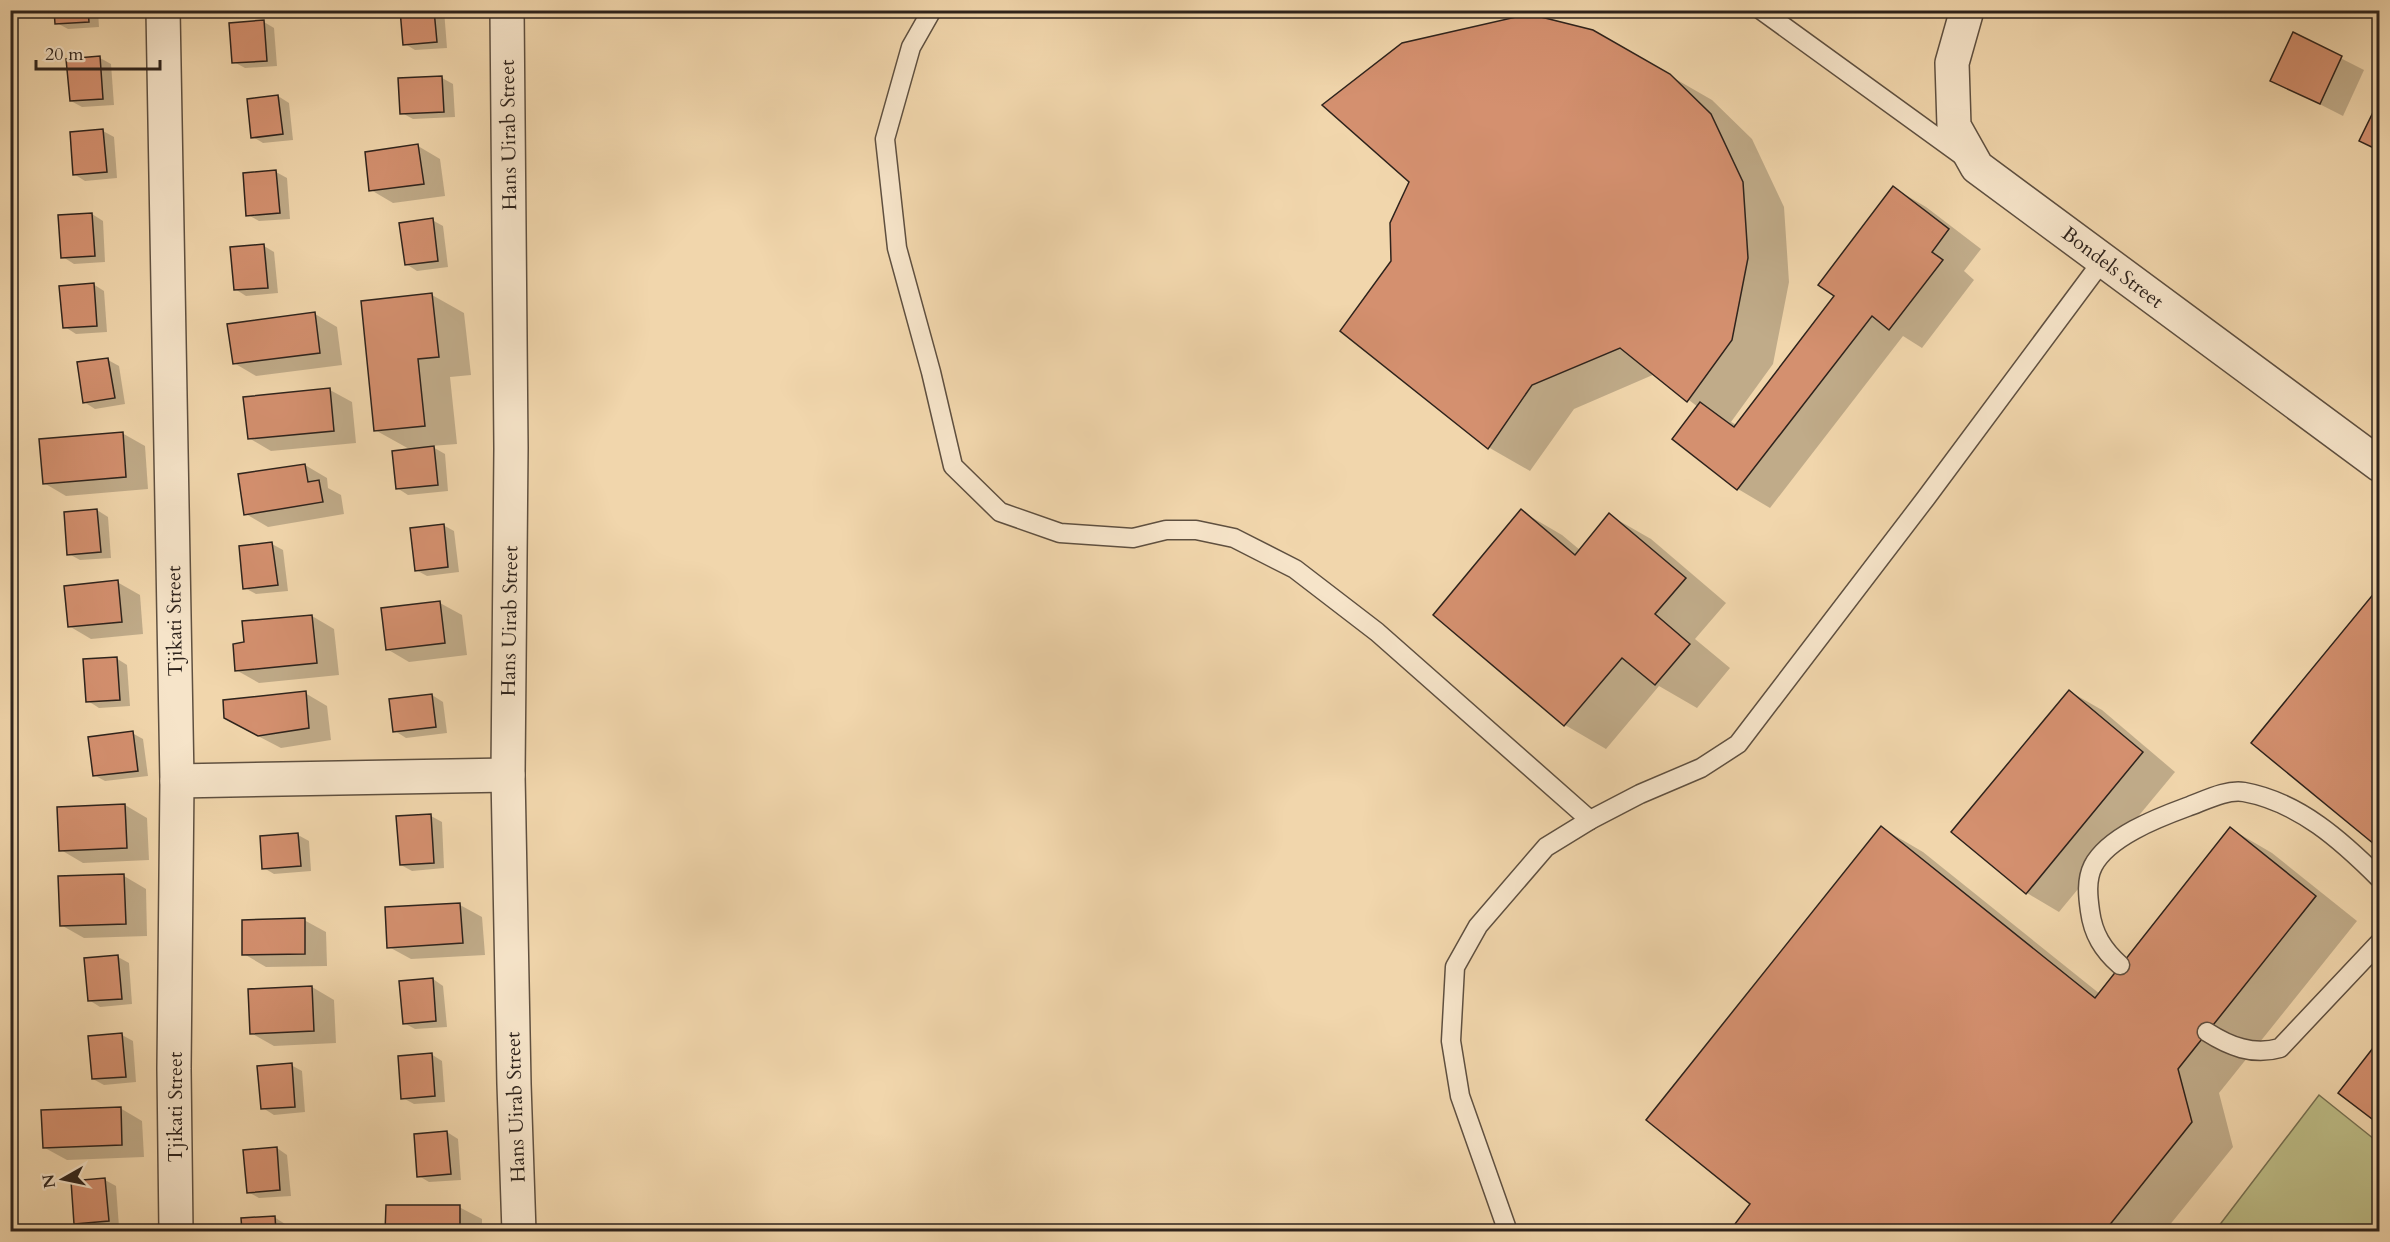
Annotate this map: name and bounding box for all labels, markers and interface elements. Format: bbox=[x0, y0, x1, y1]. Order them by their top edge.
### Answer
scale bar bbox=[36, 33, 160, 71]
text: 20 m bbox=[45, 42, 84, 67]
street label: Hans Uirab Street bbox=[494, 59, 523, 211]
street label: Bondels Street bbox=[2056, 220, 2170, 315]
street label: Hans Uirab Street bbox=[495, 545, 524, 697]
street label: Tjikati Street bbox=[160, 565, 189, 677]
street label: Hans Uirab Street bbox=[499, 1030, 532, 1183]
street label: Tjikati Street bbox=[162, 1051, 189, 1162]
north arrow bbox=[33, 1149, 93, 1209]
text: N bbox=[37, 1173, 61, 1190]

